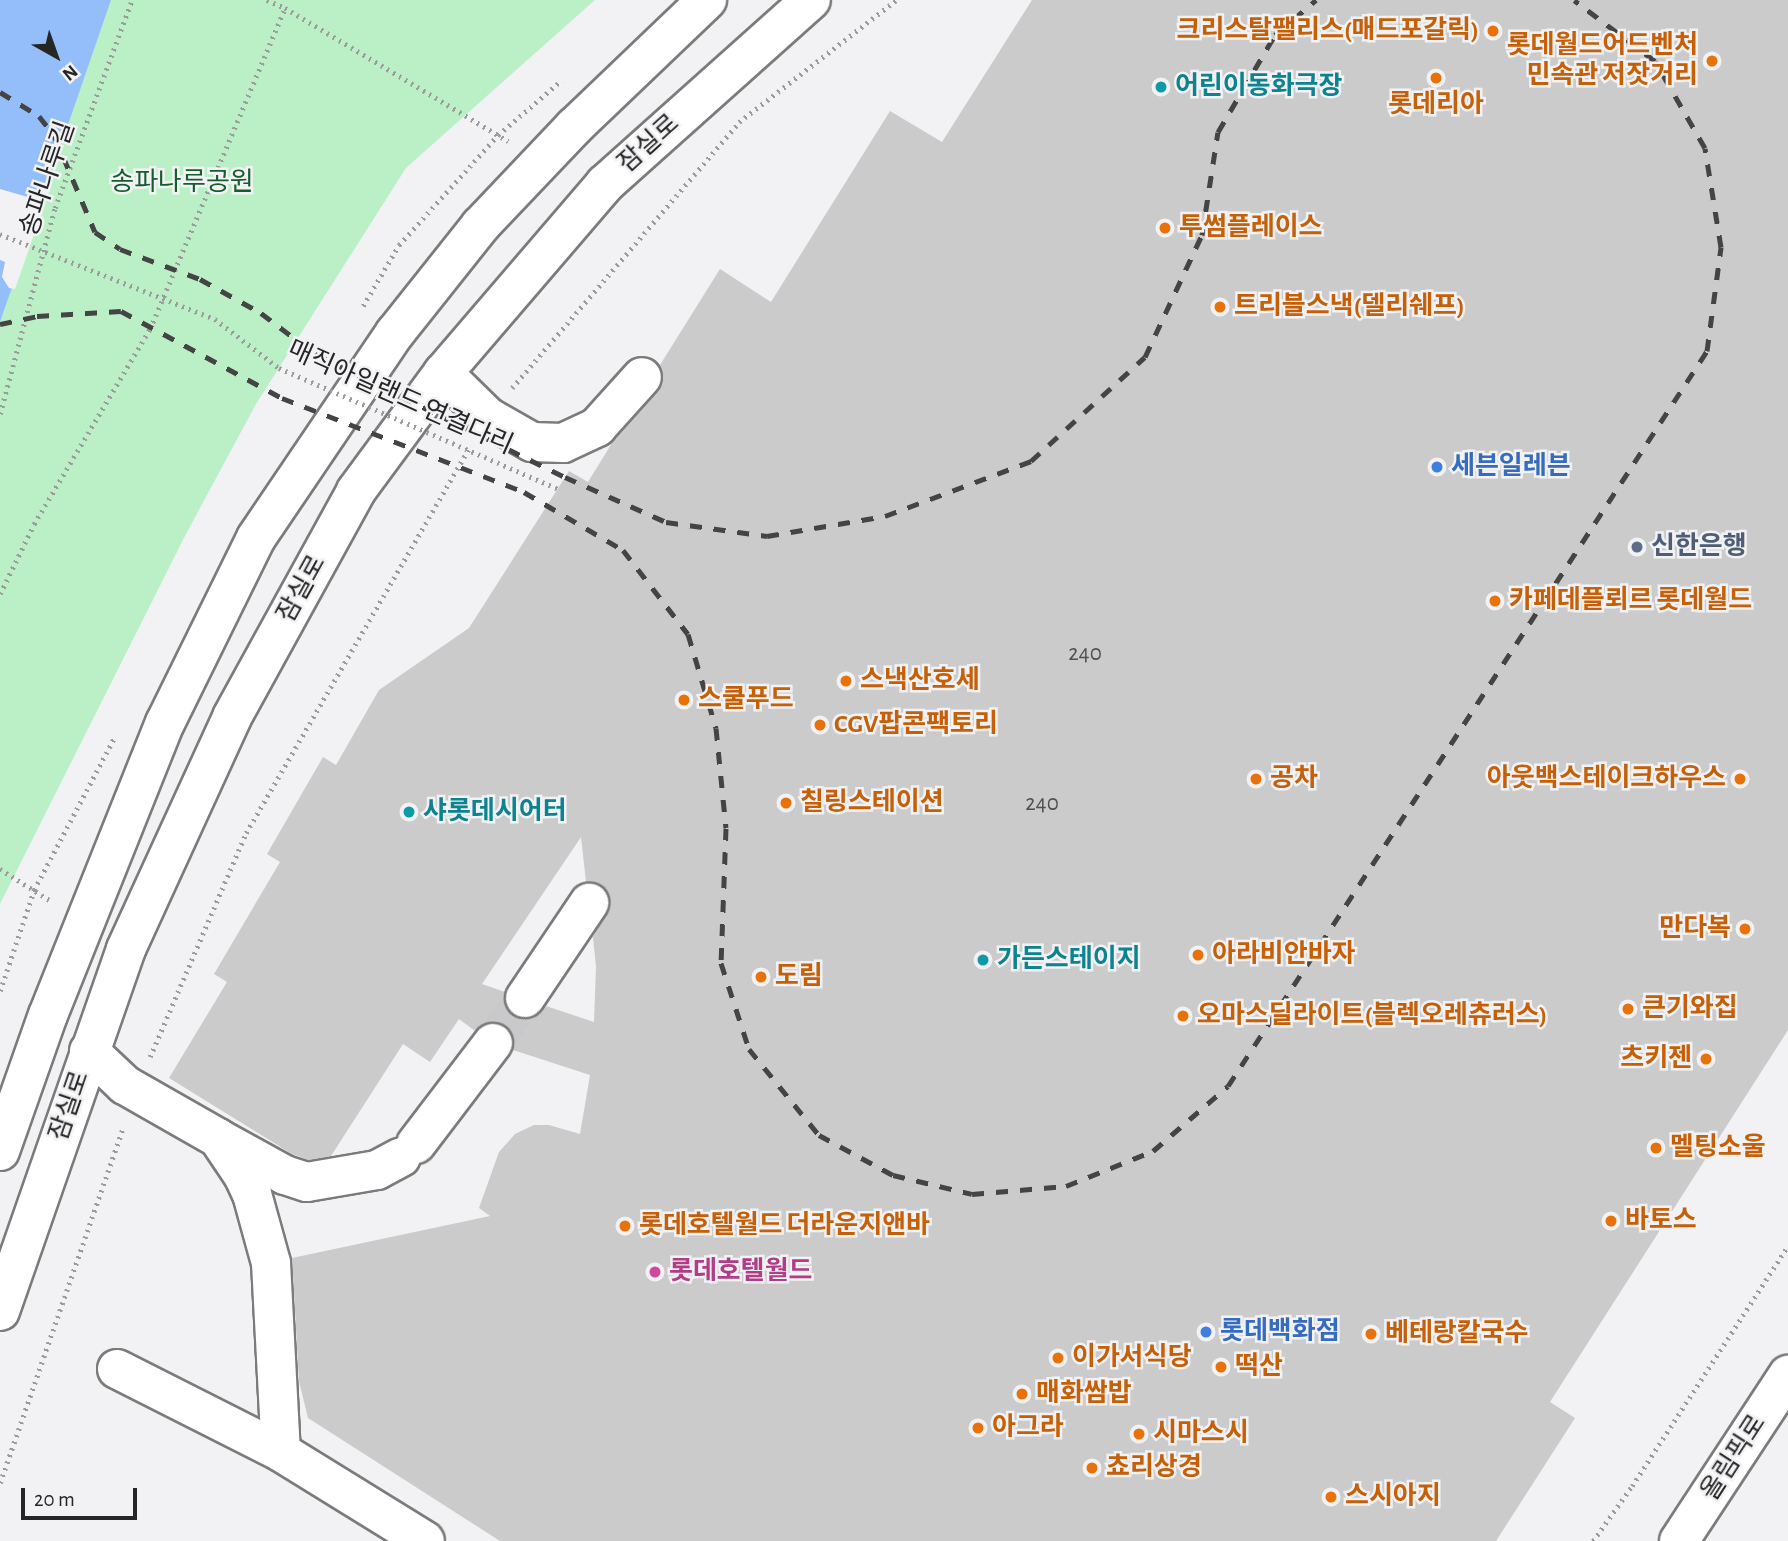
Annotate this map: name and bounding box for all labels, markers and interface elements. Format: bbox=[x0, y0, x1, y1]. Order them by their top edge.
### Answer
place label: 크리스탈팰리스(매드포갈릭) bbox=[1176, 15, 1479, 47]
north arrow bbox=[21, 21, 91, 91]
marker: 크리스탈팰리스(매드포갈릭) bbox=[1485, 23, 1501, 39]
place label: 롯데월드어드벤처 민속관 저잣거리 bbox=[1507, 30, 1698, 92]
marker: 롯데월드어드벤처 민속관 저잣거리 bbox=[1704, 53, 1720, 69]
text: N bbox=[59, 61, 81, 84]
marker: 롯데리아 bbox=[1428, 70, 1444, 86]
place label: 어린이동화극장 bbox=[1175, 71, 1342, 103]
marker: 어린이동화극장 bbox=[1153, 79, 1169, 95]
place label: 롯데리아 bbox=[1388, 89, 1484, 121]
street label: 잠실로 bbox=[612, 108, 686, 180]
street label: 송파나루길 bbox=[14, 117, 82, 241]
park label: 송파나루공원 bbox=[110, 167, 254, 199]
place label: 투썸플레이스 bbox=[1179, 212, 1323, 244]
marker: 투썸플레이스 bbox=[1157, 220, 1173, 236]
place label: 트리블스낵(델리쉐프) bbox=[1234, 291, 1465, 323]
marker: 트리블스낵(델리쉐프) bbox=[1212, 299, 1228, 315]
street label: 매직아일랜드 연결다리 bbox=[282, 334, 518, 462]
place label: 세븐일레븐 bbox=[1451, 451, 1571, 483]
marker: 세븐일레븐 bbox=[1429, 459, 1445, 475]
place label: 신한은행 bbox=[1651, 531, 1747, 563]
marker: 신한은행 bbox=[1629, 539, 1645, 555]
street label: 잠실로 bbox=[271, 550, 333, 628]
place label: 카페데플뢰르 롯데월드 bbox=[1509, 585, 1752, 617]
marker: 카페데플뢰르 롯데월드 bbox=[1487, 593, 1503, 609]
house number: 240 bbox=[1068, 640, 1102, 668]
place label: 스낵산호세 bbox=[860, 665, 980, 697]
marker: 스낵산호세 bbox=[838, 673, 854, 689]
place label: 스쿨푸드 bbox=[698, 684, 794, 716]
marker: 스쿨푸드 bbox=[676, 692, 692, 708]
place label: CGV팝콘팩토리 bbox=[834, 709, 998, 741]
marker: CGV팝콘팩토리 bbox=[812, 717, 828, 733]
place label: 공차 bbox=[1270, 763, 1318, 795]
place label: 아웃백스테이크하우스 bbox=[1487, 763, 1726, 795]
marker: 공차 bbox=[1248, 771, 1264, 787]
marker: 아웃백스테이크하우스 bbox=[1732, 771, 1748, 787]
place label: 칠링스테이션 bbox=[800, 787, 944, 819]
house number: 240 bbox=[1025, 790, 1059, 818]
marker: 칠링스테이션 bbox=[778, 795, 794, 811]
place label: 샤롯데시어터 bbox=[423, 796, 567, 828]
marker: 샤롯데시어터 bbox=[401, 804, 417, 820]
place label: 만다복 bbox=[1659, 913, 1731, 945]
marker: 만다복 bbox=[1737, 921, 1753, 937]
place label: 아라비안바자 bbox=[1212, 939, 1356, 971]
place label: 가든스테이지 bbox=[997, 944, 1141, 976]
marker: 아라비안바자 bbox=[1190, 947, 1206, 963]
marker: 가든스테이지 bbox=[975, 952, 991, 968]
place label: 도림 bbox=[775, 961, 823, 993]
marker: 도림 bbox=[753, 969, 769, 985]
place label: 큰기와집 bbox=[1642, 993, 1738, 1025]
place label: 오마스딜라이트(블렉오레츄러스) bbox=[1197, 1000, 1547, 1032]
marker: 큰기와집 bbox=[1620, 1001, 1636, 1017]
marker: 오마스딜라이트(블렉오레츄러스) bbox=[1175, 1008, 1191, 1024]
place label: 츠키젠 bbox=[1620, 1043, 1692, 1075]
marker: 츠키젠 bbox=[1698, 1051, 1714, 1067]
street label: 잠실로 bbox=[44, 1067, 96, 1145]
place label: 멜팅소울 bbox=[1670, 1132, 1766, 1164]
marker: 멜팅소울 bbox=[1648, 1140, 1664, 1156]
place label: 바토스 bbox=[1625, 1205, 1697, 1237]
place label: 롯데호텔월드 더라운지앤바 bbox=[639, 1210, 930, 1242]
marker: 바토스 bbox=[1603, 1213, 1619, 1229]
marker: 롯데호텔월드 더라운지앤바 bbox=[617, 1218, 633, 1234]
place label: 롯데호텔월드 bbox=[669, 1256, 813, 1288]
marker: 롯데호텔월드 bbox=[647, 1264, 663, 1280]
place label: 롯데백화점 bbox=[1220, 1316, 1340, 1348]
place label: 베테랑칼국수 bbox=[1385, 1318, 1529, 1350]
marker: 롯데백화점 bbox=[1198, 1324, 1214, 1340]
marker: 베테랑칼국수 bbox=[1363, 1326, 1379, 1342]
place label: 이가서식당 bbox=[1072, 1342, 1192, 1374]
marker: 이가서식당 bbox=[1050, 1350, 1066, 1366]
place label: 떡산 bbox=[1235, 1351, 1283, 1383]
marker: 떡산 bbox=[1213, 1359, 1229, 1375]
place label: 매화쌈밥 bbox=[1036, 1378, 1132, 1410]
marker: 매화쌈밥 bbox=[1014, 1386, 1030, 1402]
street label: 올림픽로 bbox=[1695, 1409, 1773, 1507]
place label: 아그라 bbox=[992, 1412, 1064, 1444]
place label: 시마스시 bbox=[1153, 1418, 1249, 1450]
marker: 아그라 bbox=[970, 1420, 986, 1436]
marker: 시마스시 bbox=[1131, 1426, 1147, 1442]
place label: 쵸리상경 bbox=[1106, 1452, 1202, 1484]
marker: 쵸리상경 bbox=[1084, 1460, 1100, 1476]
scale bar bbox=[24, 1474, 140, 1518]
place label: 스시아지 bbox=[1345, 1481, 1441, 1513]
text: 20 m bbox=[34, 1489, 75, 1510]
marker: 스시아지 bbox=[1323, 1489, 1339, 1505]

